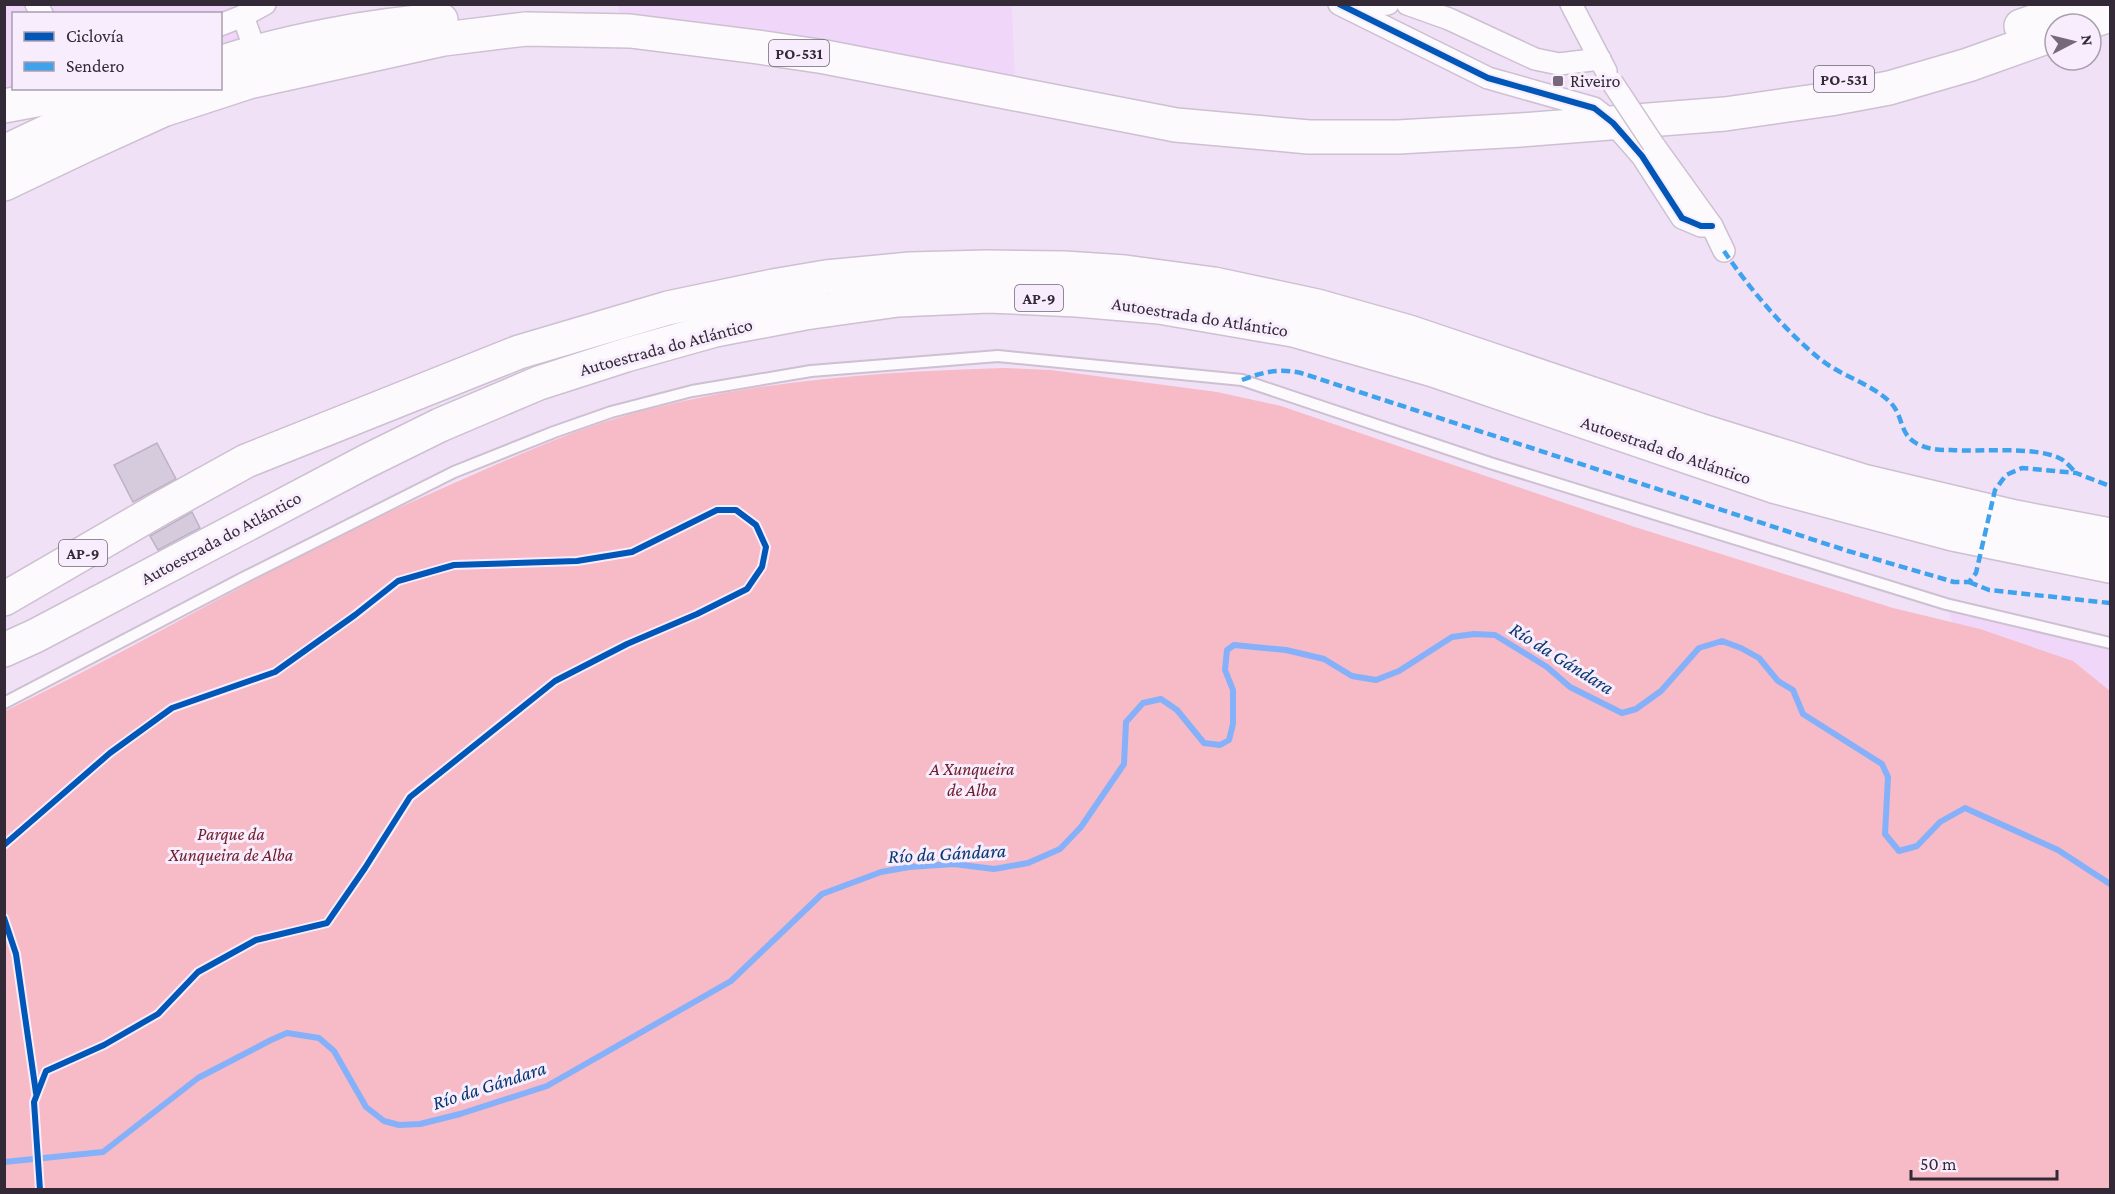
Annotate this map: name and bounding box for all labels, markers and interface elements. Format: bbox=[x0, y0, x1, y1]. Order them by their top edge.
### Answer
legend bbox=[12, 12, 222, 90]
north arrow bbox=[2043, 12, 2103, 72]
text: Ciclovía bbox=[66, 26, 124, 46]
text: N bbox=[2078, 34, 2097, 47]
road number: PO-531 bbox=[769, 40, 829, 66]
text: Sendero bbox=[66, 56, 124, 76]
road number: PO-531 bbox=[1814, 66, 1874, 92]
place label: Riveiro bbox=[1570, 71, 1620, 91]
marker: Riveiro bbox=[1551, 74, 1565, 88]
road number: AP-9 bbox=[1015, 285, 1063, 311]
street label: Autoestrada do Atlántico bbox=[1110, 293, 1290, 341]
street label: Autoestrada do Atlántico bbox=[577, 314, 755, 380]
street label: Autoestrada do Atlántico bbox=[1578, 412, 1754, 489]
street label: Autoestrada do Atlántico bbox=[138, 487, 304, 589]
road number: AP-9 bbox=[59, 540, 107, 566]
water label: Río da Gándara bbox=[1506, 617, 1618, 699]
park label: A Xunqueira de Alba bbox=[929, 759, 1015, 800]
park label: Parque da Xunqueira de Alba bbox=[168, 824, 294, 865]
water label: Río da Gándara bbox=[887, 839, 1007, 867]
water label: Río da Gándara bbox=[429, 1056, 549, 1114]
scale bar bbox=[1911, 1143, 2056, 1181]
text: 50 m bbox=[1920, 1154, 1957, 1174]

